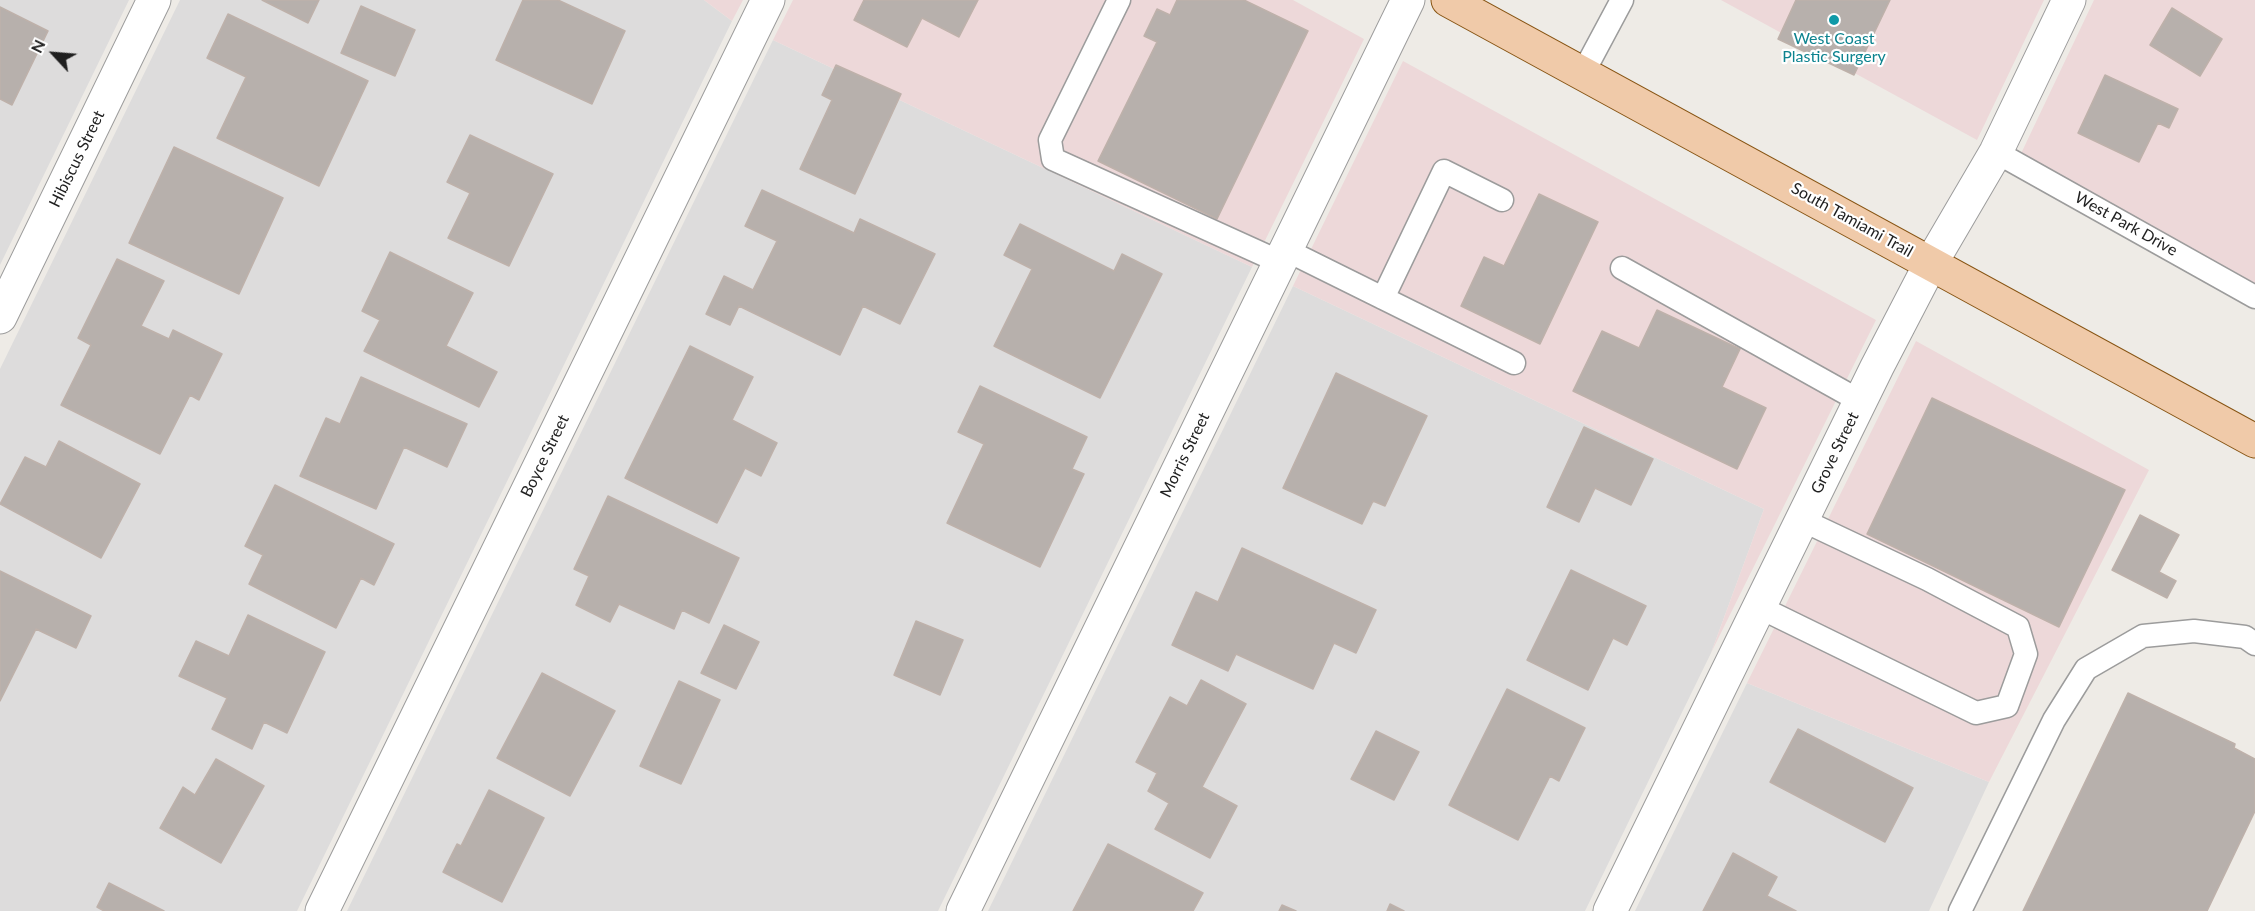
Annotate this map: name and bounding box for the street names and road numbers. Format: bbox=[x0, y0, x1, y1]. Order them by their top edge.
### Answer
street label: Hibiscus Street bbox=[45, 107, 109, 211]
street label: South Tamiami Trail bbox=[1788, 179, 1916, 261]
street label: West Park Drive bbox=[2071, 188, 2181, 260]
street label: Morris Street bbox=[1156, 409, 1214, 501]
street label: Grove Street bbox=[1807, 409, 1863, 497]
street label: Boyce Street bbox=[517, 412, 573, 500]

